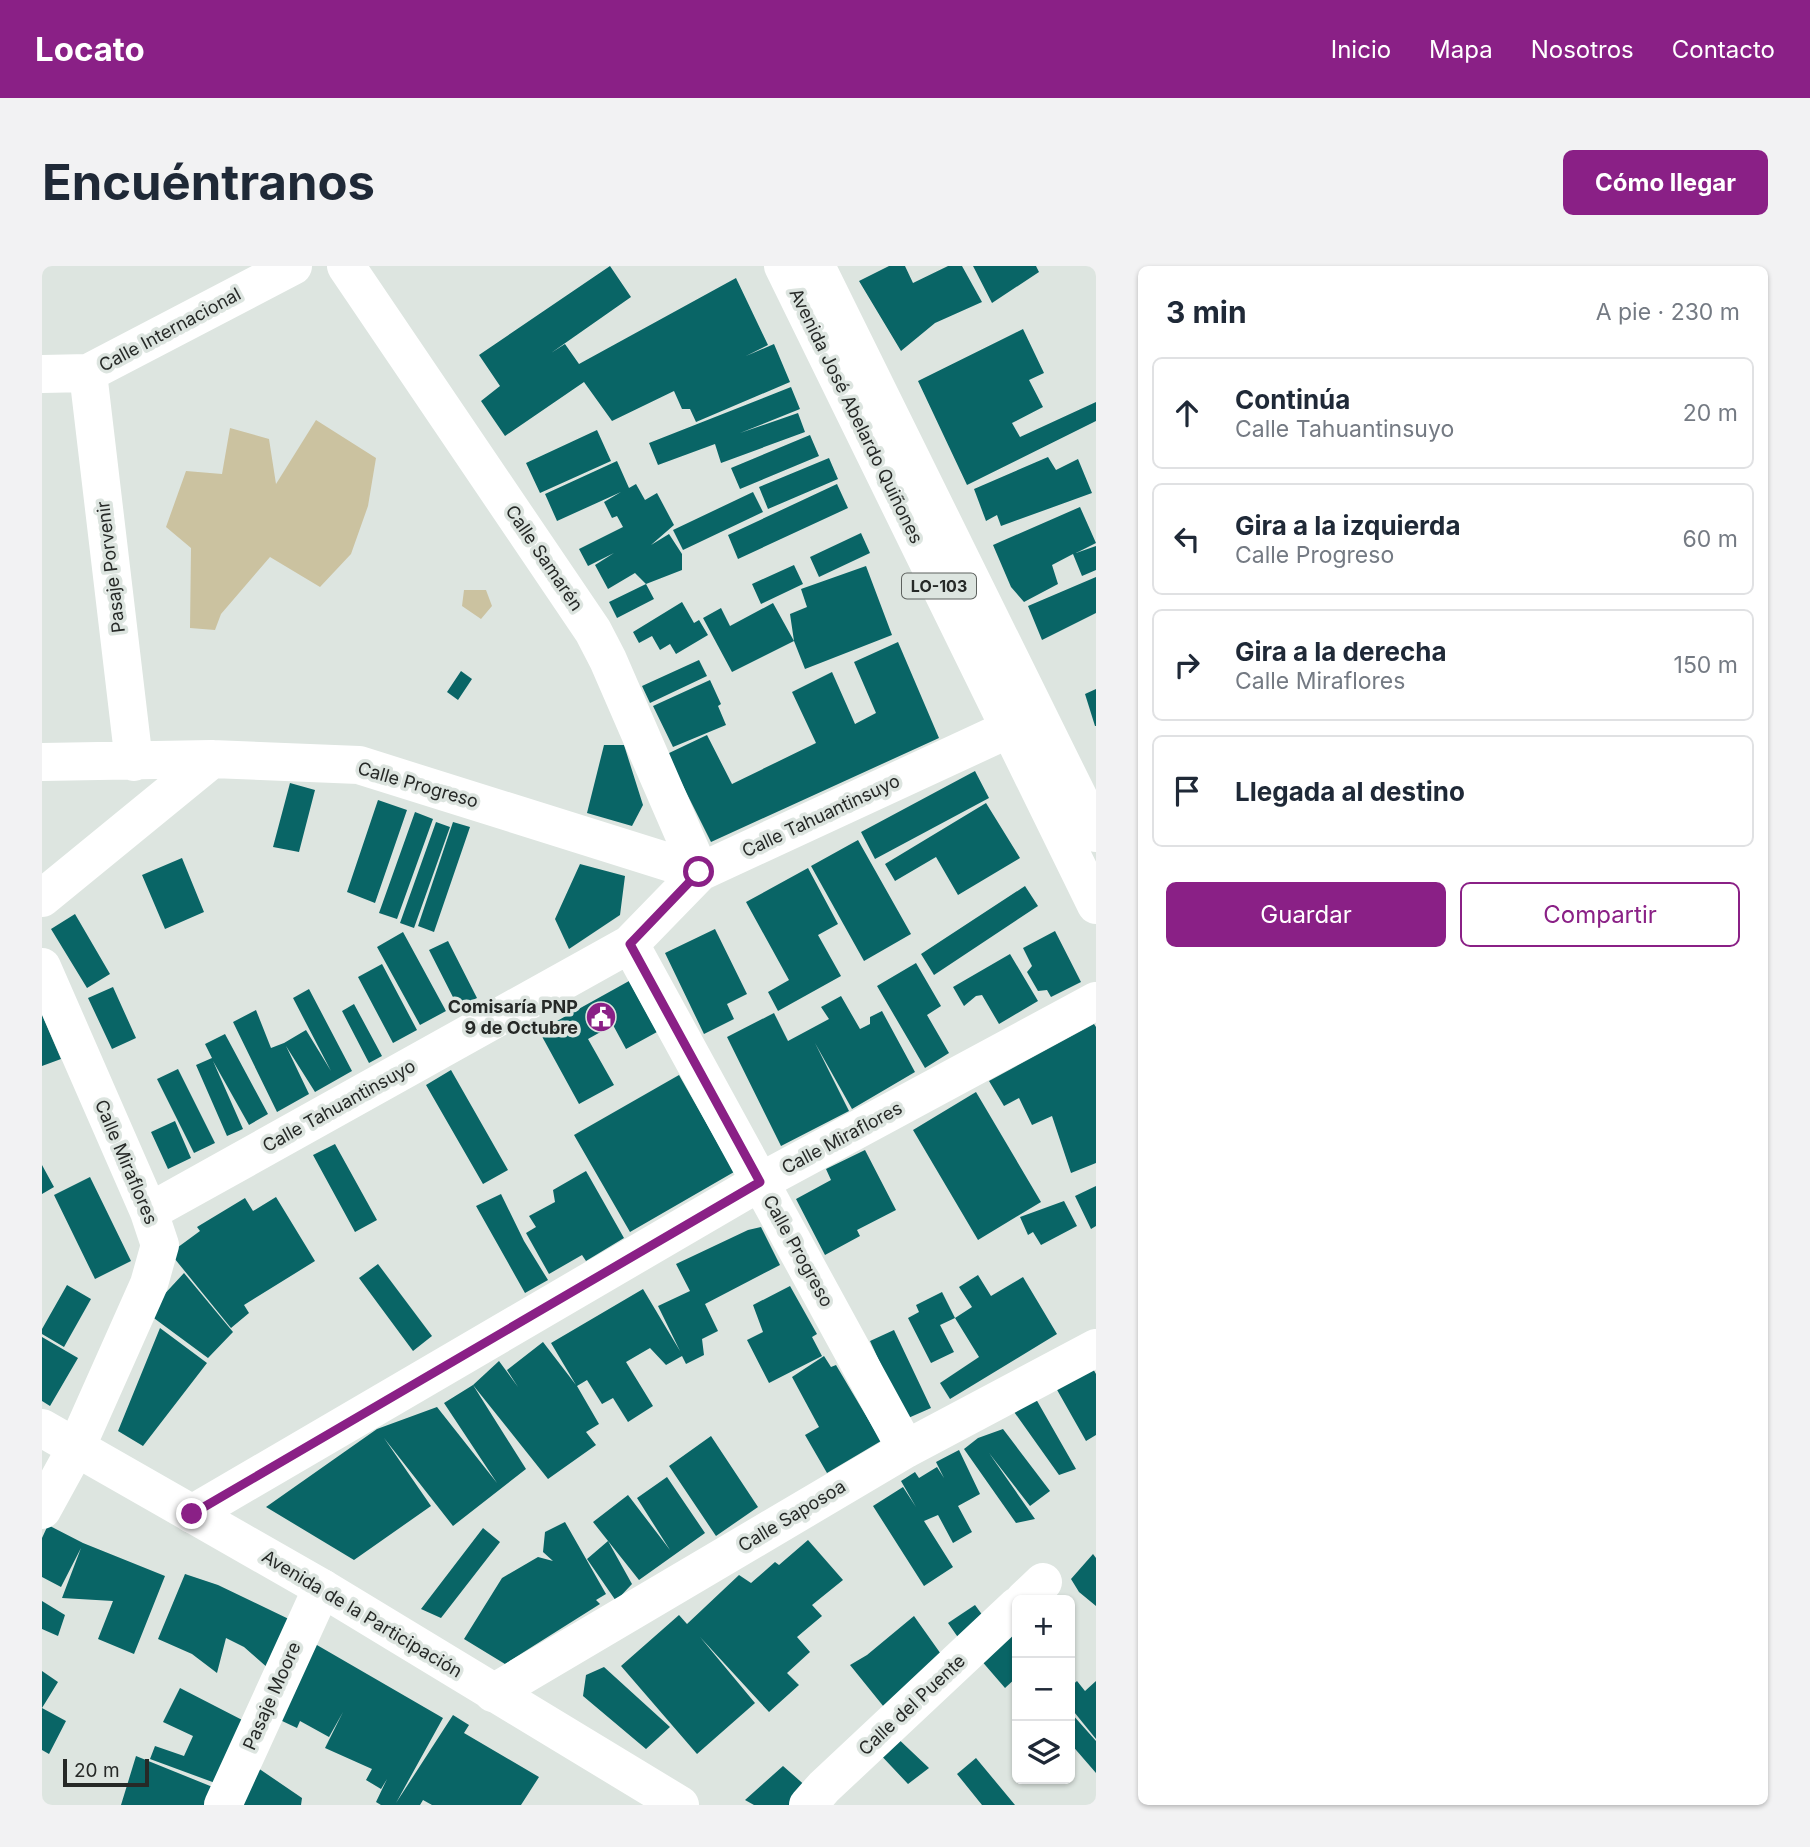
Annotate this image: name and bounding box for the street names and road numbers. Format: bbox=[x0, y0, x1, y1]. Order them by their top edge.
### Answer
street label: Calle Internacional bbox=[95, 283, 244, 376]
street label: Avenida José Abelardo Quiñones bbox=[785, 285, 928, 547]
street label: Pasaje Porvenir bbox=[92, 500, 129, 634]
street label: Calle Samarén bbox=[501, 501, 587, 614]
road number: LO-103 bbox=[902, 574, 976, 598]
street label: Calle Progreso bbox=[355, 757, 481, 812]
street label: Calle Tahuantinsuyo bbox=[739, 770, 903, 861]
street label: Calle Tahuantinsuyo bbox=[259, 1055, 419, 1156]
street label: Calle Miraflores bbox=[91, 1096, 162, 1227]
street label: Calle Miraflores bbox=[778, 1097, 906, 1178]
street label: Calle Progreso bbox=[759, 1191, 838, 1310]
street label: Calle Saposoa bbox=[734, 1475, 849, 1556]
street label: Avenida de la Participación bbox=[258, 1545, 466, 1682]
street label: Pasaje Moore bbox=[238, 1639, 305, 1753]
street label: Calle del Puente bbox=[854, 1650, 969, 1759]

